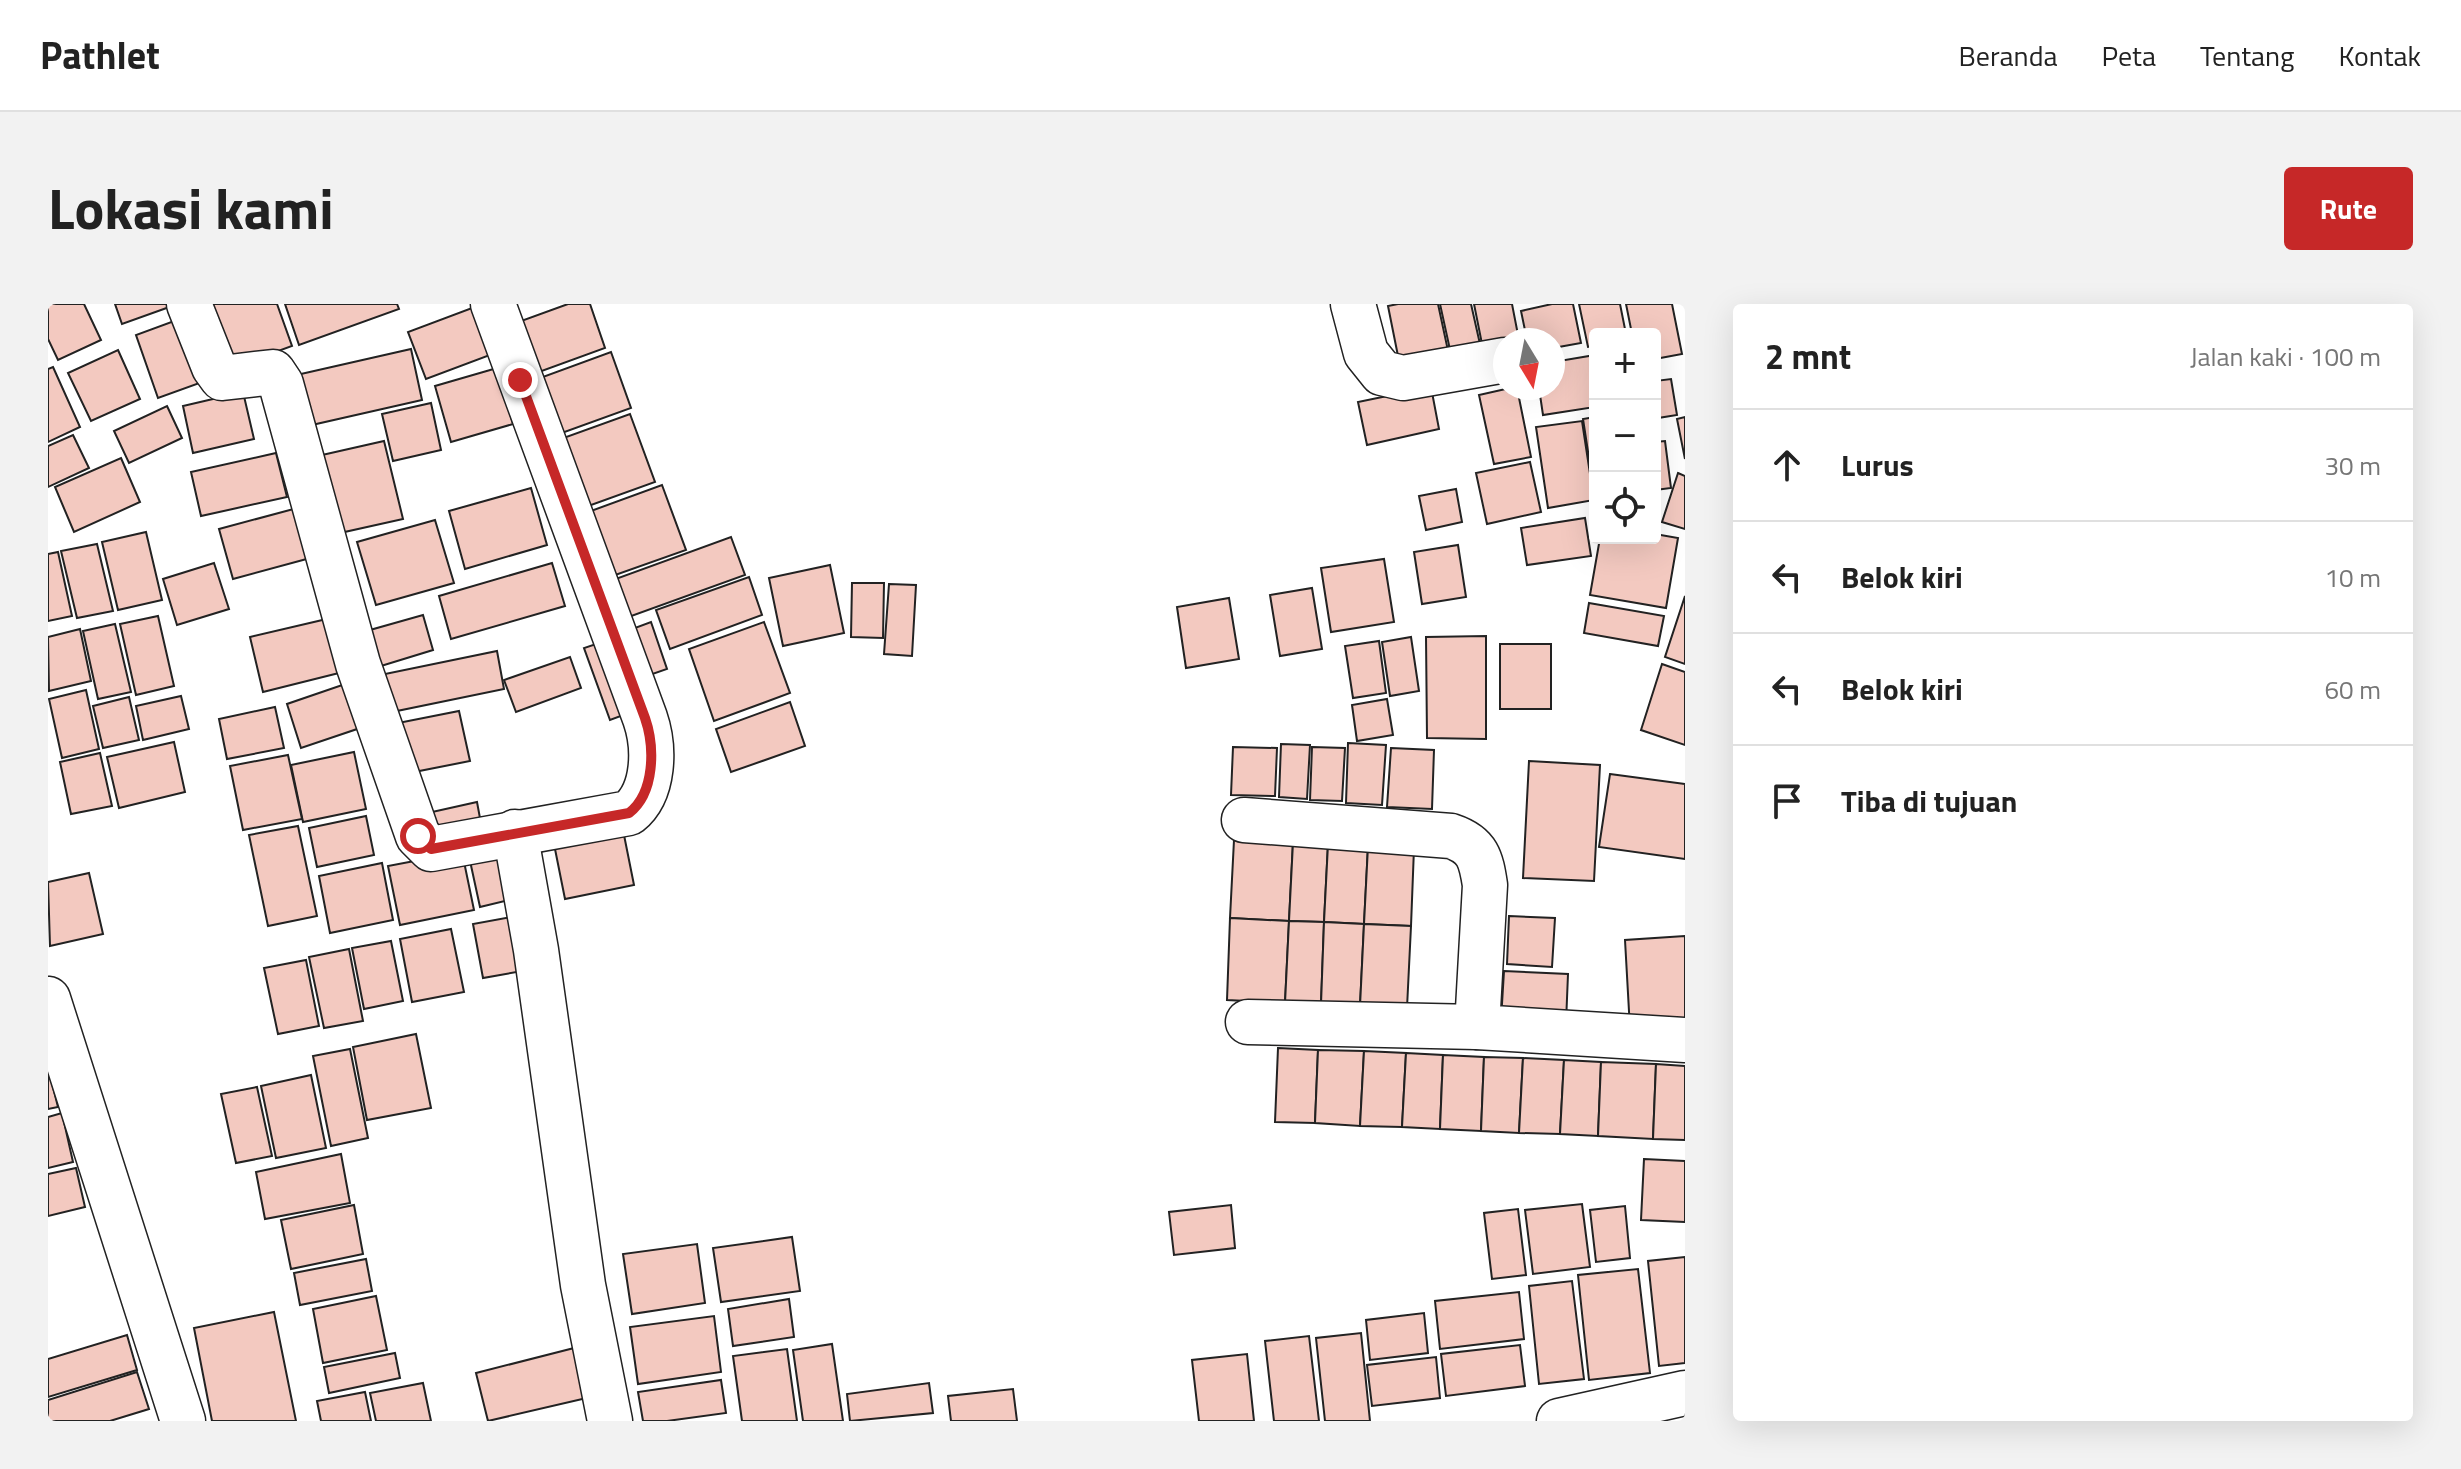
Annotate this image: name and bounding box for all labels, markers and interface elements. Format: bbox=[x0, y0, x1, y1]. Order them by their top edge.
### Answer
text: Pathlet bbox=[40, 26, 160, 84]
text: Beranda bbox=[1959, 34, 2058, 77]
text: Peta bbox=[2102, 34, 2156, 77]
text: Tentang bbox=[2200, 34, 2294, 77]
text: Kontak bbox=[2338, 34, 2421, 77]
text: Lokasi kami bbox=[48, 166, 334, 251]
button: Rute bbox=[2284, 167, 2413, 250]
north arrow bbox=[1493, 328, 1565, 400]
map controls bbox=[1589, 328, 1661, 544]
button: + bbox=[1589, 328, 1661, 400]
text: 2 mnt bbox=[1765, 330, 1851, 382]
text: Jalan kaki · 100 m bbox=[2190, 337, 2381, 376]
route end bbox=[502, 362, 538, 398]
button: − bbox=[1589, 400, 1661, 472]
text: Lurus bbox=[1841, 442, 1914, 488]
icon: ahead bbox=[1765, 443, 1809, 487]
text: 30 m bbox=[2324, 446, 2381, 485]
button: locate bbox=[1589, 472, 1661, 544]
text: Belok kiri bbox=[1841, 554, 1963, 600]
icon: left bbox=[1765, 555, 1809, 599]
text: 10 m bbox=[2324, 558, 2381, 597]
text: Belok kiri bbox=[1841, 666, 1963, 712]
icon: left bbox=[1765, 667, 1809, 711]
text: 60 m bbox=[2324, 670, 2381, 709]
text: Tiba di tujuan bbox=[1841, 778, 2017, 824]
icon: arrive bbox=[1765, 779, 1809, 823]
route start bbox=[400, 818, 436, 854]

